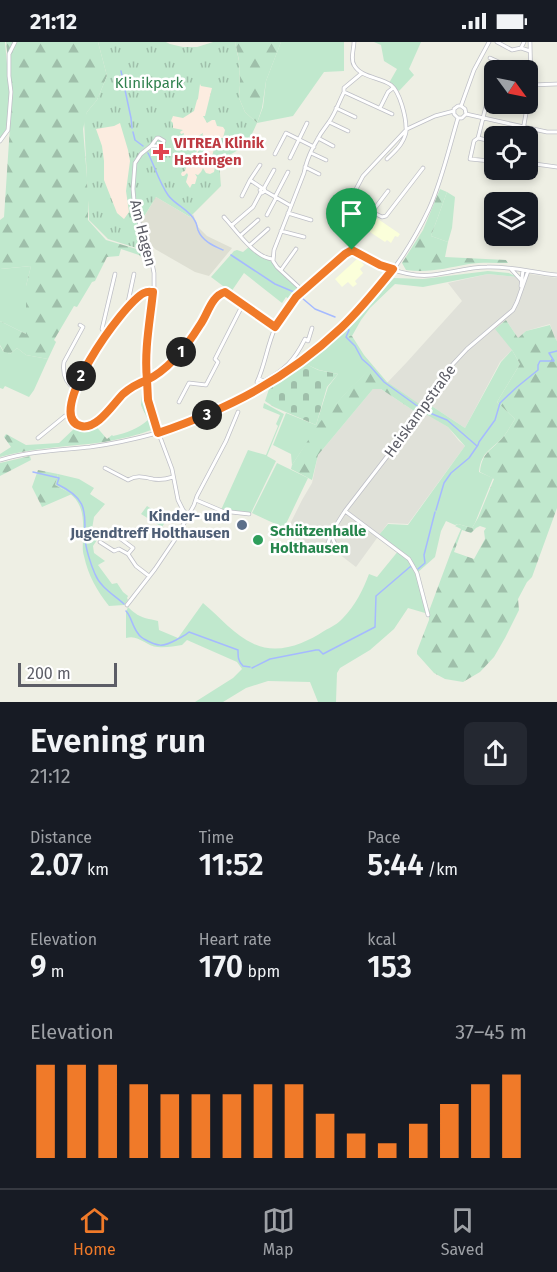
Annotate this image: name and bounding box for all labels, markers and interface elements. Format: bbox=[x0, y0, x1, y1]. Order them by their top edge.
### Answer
text: 21:12 bbox=[30, 8, 77, 35]
north arrow bbox=[484, 60, 538, 114]
map controls bbox=[484, 60, 538, 246]
park label: Klinikpark bbox=[115, 74, 184, 92]
button: locate bbox=[484, 126, 538, 180]
place label: VITREA Klinik Hattingen bbox=[173, 134, 265, 169]
marker: VITREA Klinik Hattingen bbox=[152, 143, 170, 161]
pin bbox=[326, 188, 377, 250]
button: layers bbox=[484, 192, 538, 246]
icon: arrive bbox=[335, 197, 368, 230]
street label: Am Hagen bbox=[126, 198, 160, 268]
pin: 1 bbox=[166, 337, 196, 367]
text: 1 bbox=[177, 342, 185, 361]
pin: 2 bbox=[66, 361, 96, 391]
street label: Heiskampstraße bbox=[380, 361, 460, 461]
text: 2 bbox=[77, 366, 85, 385]
pin: 3 bbox=[192, 400, 222, 430]
text: 3 bbox=[203, 405, 211, 424]
place label: Kinder- und Jugendtreff Holthausen bbox=[69, 507, 230, 542]
marker: Kinder- und Jugendtreff Holthausen bbox=[235, 518, 249, 532]
place label: Schützenhalle Holthausen bbox=[270, 522, 366, 557]
marker: Schützenhalle Holthausen bbox=[251, 533, 265, 547]
scale bar bbox=[18, 660, 117, 688]
text: 200 m bbox=[27, 664, 71, 683]
text: Evening run bbox=[30, 721, 206, 761]
button: share bbox=[464, 722, 527, 785]
text: 21:12 bbox=[30, 764, 71, 788]
text: Distance bbox=[30, 828, 92, 847]
text: Time bbox=[199, 828, 234, 847]
text: Pace bbox=[367, 828, 401, 847]
text: 2.07 bbox=[30, 847, 83, 883]
text: 11:52 bbox=[199, 847, 264, 883]
text: 5:44 bbox=[367, 847, 424, 883]
text: km bbox=[83, 860, 109, 879]
text: /km bbox=[424, 860, 458, 879]
text: Elevation bbox=[30, 930, 97, 949]
text: Heart rate bbox=[199, 930, 272, 949]
text: kcal bbox=[367, 930, 396, 949]
text: 9 bbox=[30, 949, 47, 985]
text: 170 bbox=[199, 949, 243, 985]
text: 153 bbox=[367, 949, 412, 985]
text: m bbox=[47, 962, 65, 981]
text: bpm bbox=[243, 962, 280, 981]
text: Elevation bbox=[30, 1020, 114, 1044]
text: 37–45 m bbox=[455, 1020, 527, 1044]
tab: Home bbox=[73, 1204, 116, 1259]
tab: Map bbox=[262, 1204, 295, 1259]
tab: Saved bbox=[441, 1204, 484, 1259]

